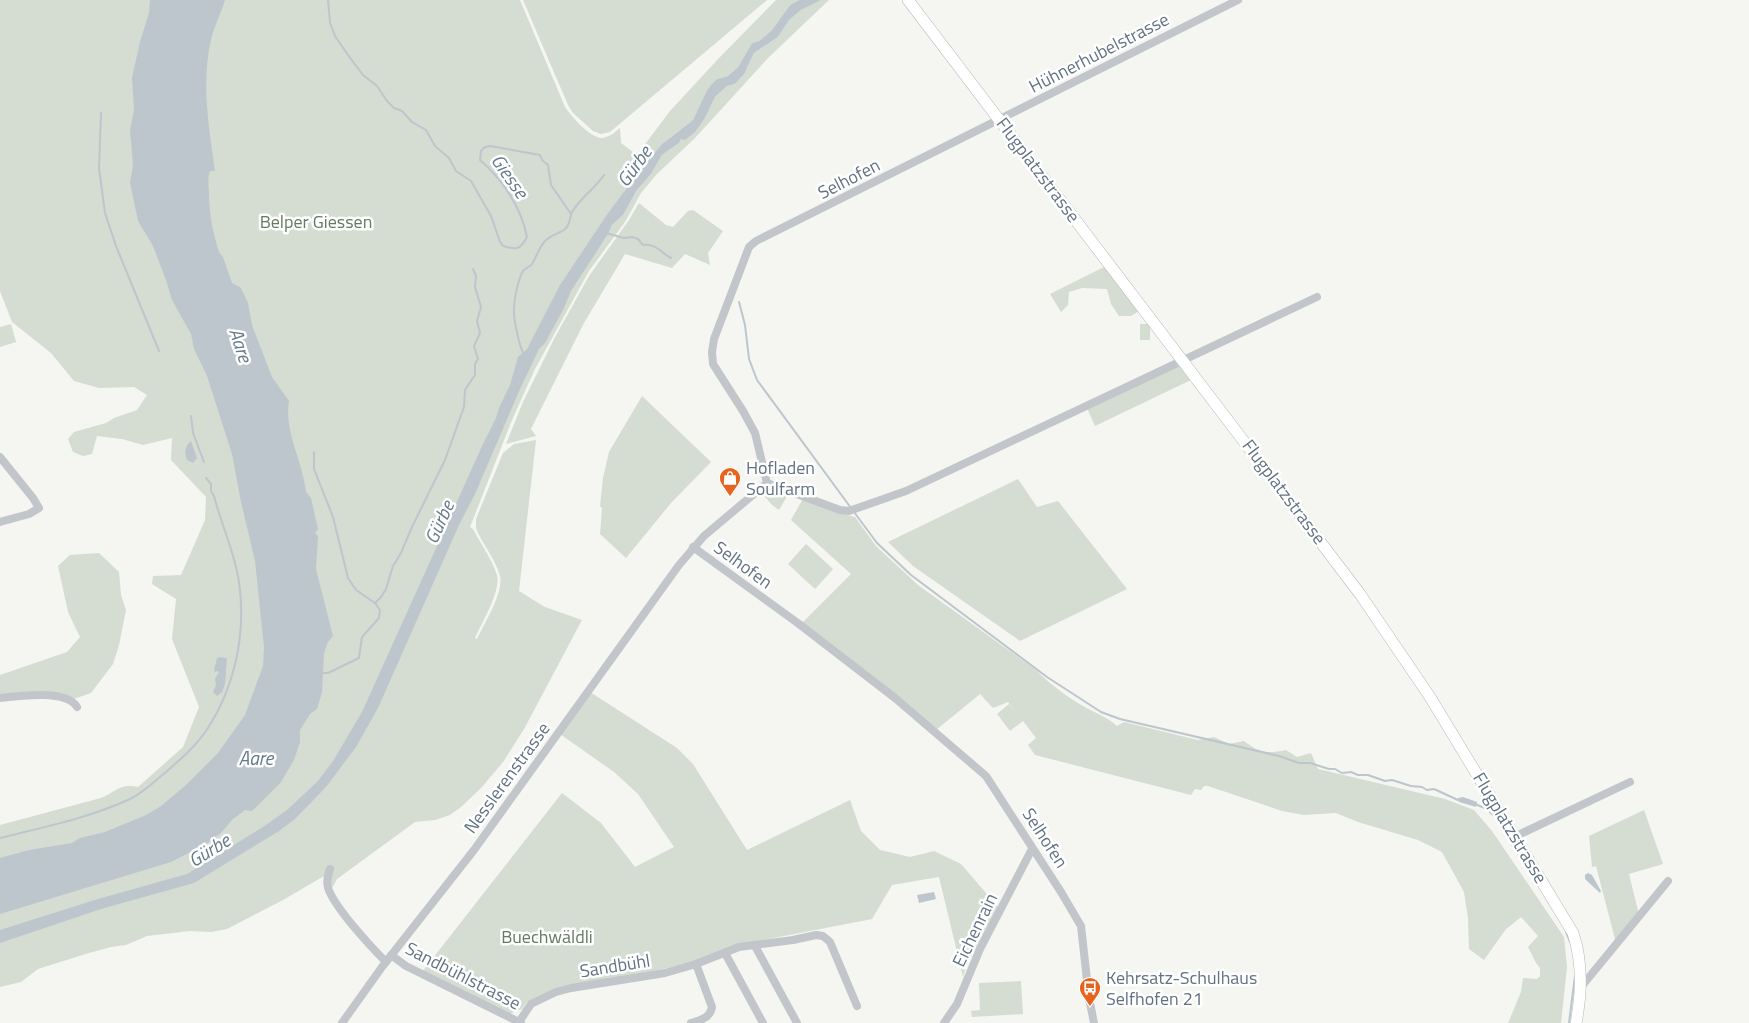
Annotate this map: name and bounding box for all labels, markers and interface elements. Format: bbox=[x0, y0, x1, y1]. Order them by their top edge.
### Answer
street label: Hühnerhubelstrasse bbox=[1024, 6, 1174, 100]
street label: Flugplatzstrasse bbox=[990, 112, 1087, 228]
water label: Gürbe bbox=[609, 138, 659, 192]
water label: Giesse bbox=[485, 147, 537, 205]
street label: Selhofen bbox=[813, 151, 885, 206]
park label: Belper Giessen bbox=[260, 208, 372, 235]
water label: Aare bbox=[222, 324, 261, 367]
street label: Flugplatzstrasse bbox=[1236, 434, 1333, 550]
place label: Hofladen Soulfarm bbox=[746, 454, 815, 502]
shop icon: Hofladen Soulfarm bbox=[718, 466, 742, 497]
water label: Gürbe bbox=[416, 494, 461, 548]
street label: Selhofen bbox=[708, 534, 778, 595]
street label: Nesslerenstrasse bbox=[457, 716, 556, 839]
water label: Aare bbox=[239, 743, 274, 772]
street label: Flugplatzstrasse bbox=[1467, 767, 1554, 888]
street label: Selhofen bbox=[1016, 802, 1075, 873]
water label: Gürbe bbox=[182, 825, 236, 874]
street label: Eichenrain bbox=[945, 888, 1004, 971]
park label: Buechwäldli bbox=[501, 923, 593, 950]
street label: Sandbühlstrasse bbox=[401, 935, 526, 1016]
street label: Sandbühl bbox=[578, 947, 652, 984]
place label: Kehrsatz-Schulhaus Selfhofen 21 bbox=[1106, 964, 1257, 1012]
bus stop icon: Kehrsatz-Schulhaus Selfhofen 21 bbox=[1078, 976, 1102, 1007]

